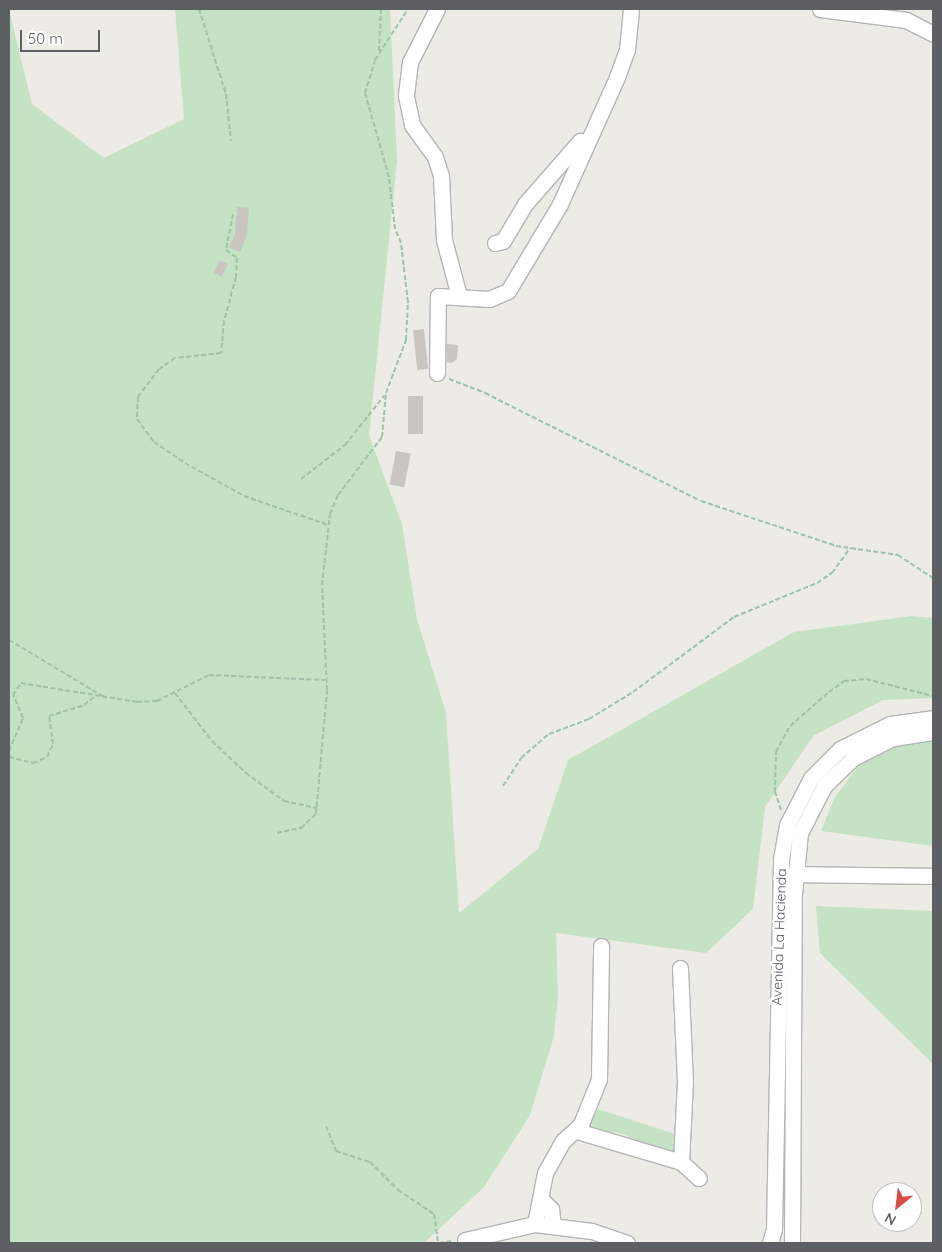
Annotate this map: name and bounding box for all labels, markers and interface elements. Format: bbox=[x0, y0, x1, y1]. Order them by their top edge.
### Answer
scale bar bbox=[22, 20, 102, 52]
text: 50 m bbox=[28, 29, 63, 48]
street label: Avenida La Hacienda bbox=[768, 868, 790, 1006]
north arrow bbox=[872, 1182, 922, 1232]
text: N bbox=[881, 1209, 899, 1230]

